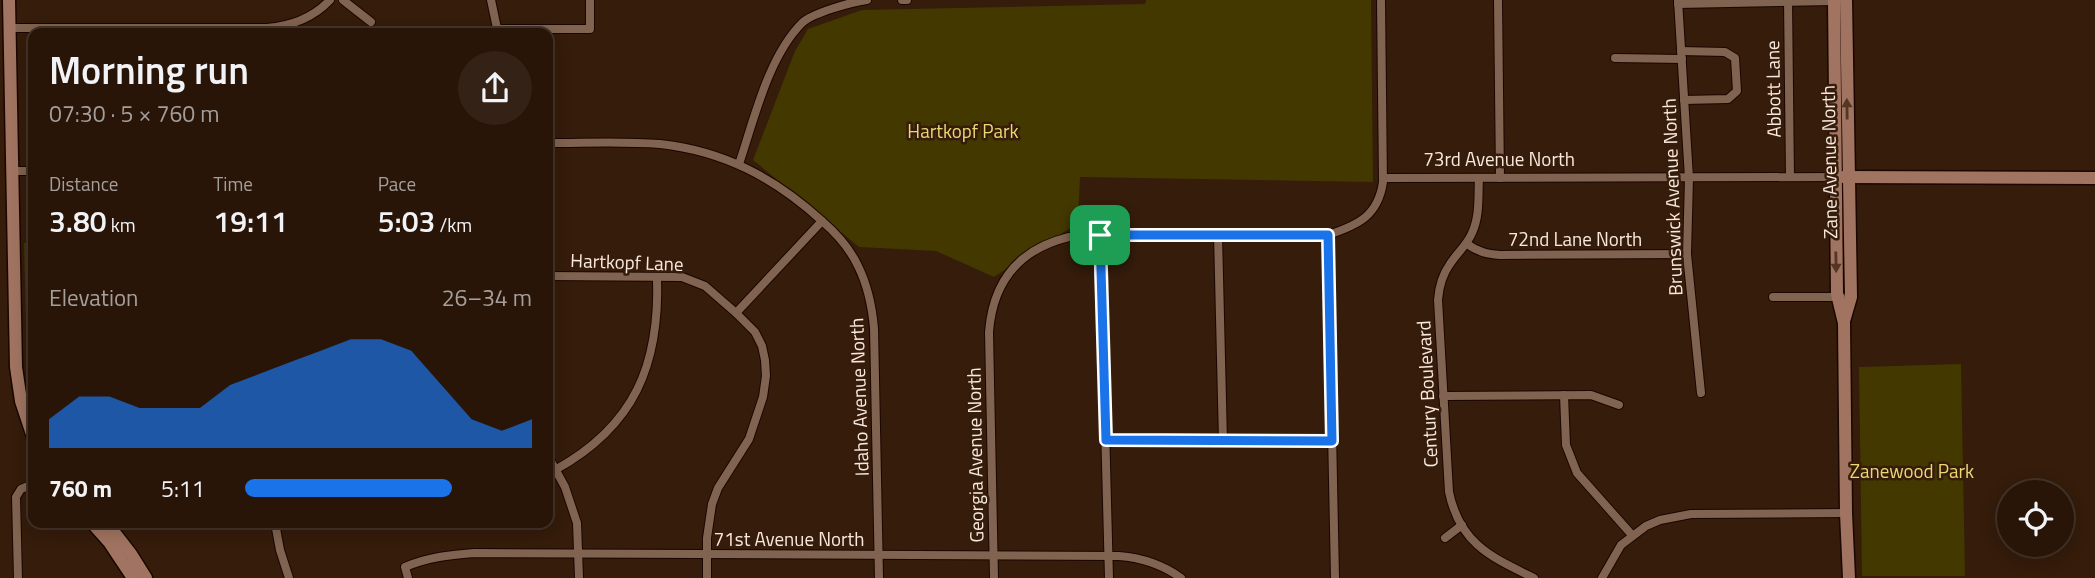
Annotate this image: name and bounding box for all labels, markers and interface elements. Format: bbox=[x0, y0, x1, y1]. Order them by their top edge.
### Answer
street label: Abbott Lane bbox=[1757, 40, 1788, 138]
text: Morning run bbox=[49, 41, 249, 99]
button: share bbox=[458, 51, 532, 125]
street label: Zane Avenue North bbox=[1813, 85, 1844, 239]
text: 07:30 · 5 × 760 m bbox=[49, 96, 219, 131]
street label: Brunswick Avenue North bbox=[1654, 98, 1689, 296]
one-way arrow bbox=[1842, 98, 1853, 120]
park label: Hartkopf Park bbox=[907, 116, 1019, 145]
street label: 73rd Avenue North bbox=[1423, 144, 1575, 173]
text: Distance bbox=[49, 169, 118, 198]
text: Time bbox=[213, 169, 253, 198]
text: Pace bbox=[378, 169, 416, 198]
text: 3.80 bbox=[49, 198, 107, 244]
text: 19:11 bbox=[213, 198, 288, 244]
text: 5:03 bbox=[378, 198, 435, 244]
pin bbox=[1070, 205, 1130, 265]
text: km bbox=[107, 210, 136, 239]
text: /km bbox=[435, 210, 472, 239]
icon: arrive bbox=[1081, 216, 1119, 254]
street label: 72nd Lane North bbox=[1508, 224, 1642, 253]
street label: Hartkopf Lane bbox=[570, 245, 684, 278]
one-way arrow bbox=[1831, 251, 1842, 273]
text: Elevation bbox=[49, 280, 138, 315]
text: 26–34 m bbox=[442, 280, 532, 315]
street label: Idaho Avenue North bbox=[841, 317, 876, 477]
street label: Century Boulevard bbox=[1408, 320, 1445, 468]
street label: Georgia Avenue North bbox=[958, 367, 991, 543]
park label: Zanewood Park bbox=[1850, 456, 1974, 485]
text: 760 m bbox=[49, 471, 112, 506]
text: 5:11 bbox=[161, 471, 205, 506]
map controls bbox=[1997, 480, 2074, 557]
button: locate bbox=[1997, 480, 2074, 557]
street label: 71st Avenue North bbox=[714, 524, 864, 553]

